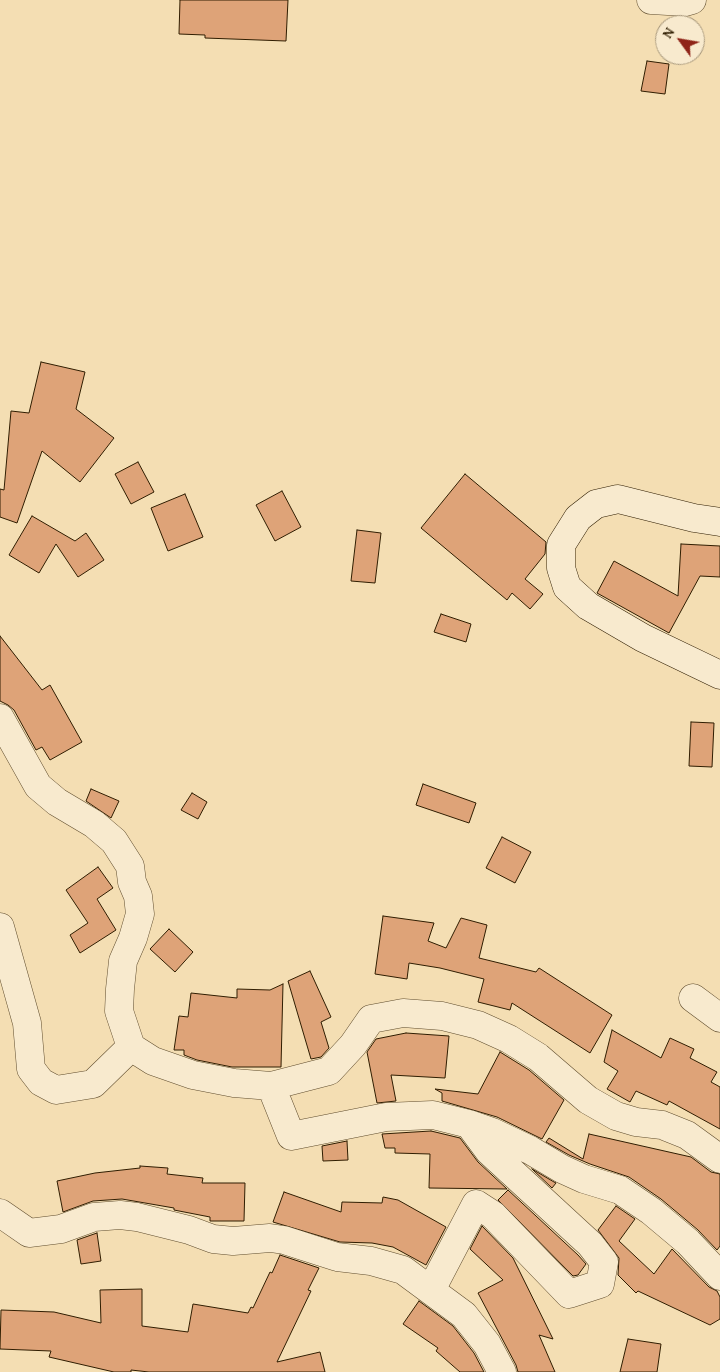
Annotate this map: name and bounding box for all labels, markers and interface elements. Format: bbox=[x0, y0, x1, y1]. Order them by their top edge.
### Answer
north arrow bbox=[655, 15, 705, 65]
text: N bbox=[657, 23, 679, 42]

